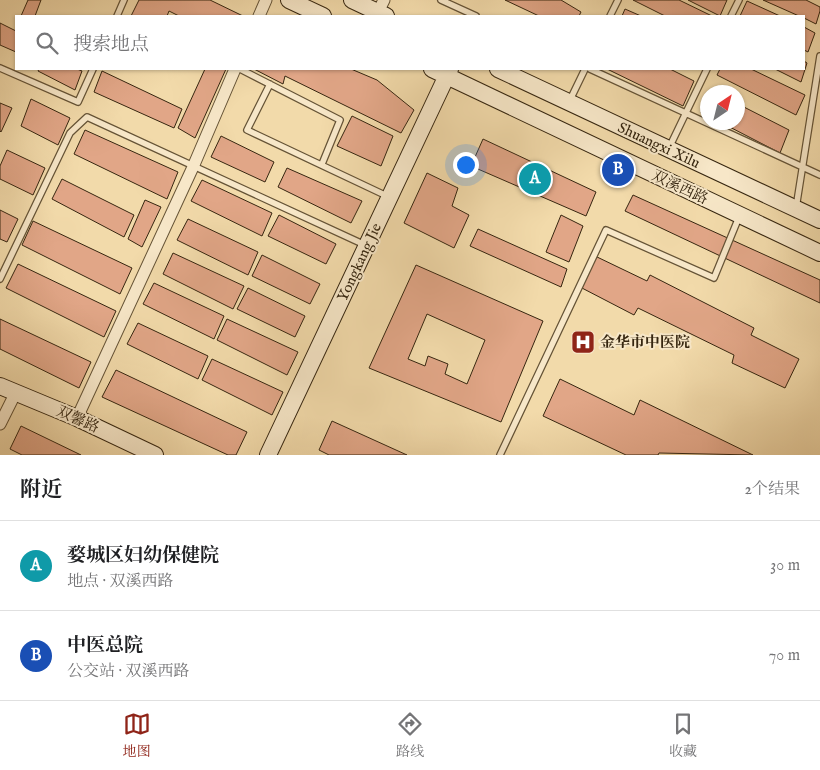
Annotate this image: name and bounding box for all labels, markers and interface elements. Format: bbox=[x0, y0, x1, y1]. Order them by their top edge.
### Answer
search box bbox=[15, 15, 805, 70]
icon: search bbox=[33, 29, 61, 57]
text: 搜索地点 bbox=[73, 33, 149, 57]
north arrow bbox=[700, 85, 745, 130]
street label: Shuangxi Xilu bbox=[615, 118, 703, 173]
pin: B bbox=[602, 151, 634, 189]
your location bbox=[453, 152, 479, 178]
pin: A bbox=[519, 160, 551, 198]
street label: 双溪西路 bbox=[649, 166, 711, 209]
street label: Yongkang Jie bbox=[333, 220, 386, 304]
hospital icon: 金华市中医院 bbox=[570, 329, 596, 355]
place label: 金华市中医院 bbox=[600, 333, 690, 352]
street label: 双馨路 bbox=[53, 402, 102, 437]
text: 附近 bbox=[20, 477, 62, 504]
text: 2个结果 bbox=[744, 480, 800, 500]
text: 婺城区妇幼保健院 bbox=[67, 544, 219, 568]
text: A bbox=[31, 556, 41, 576]
text: 30 m bbox=[770, 556, 800, 576]
text: 地点 · 双溪西路 bbox=[67, 572, 174, 592]
text: 中医总院 bbox=[67, 634, 143, 658]
text: B bbox=[31, 646, 41, 666]
text: 70 m bbox=[769, 646, 800, 666]
text: 公交站 · 双溪西路 bbox=[67, 662, 190, 682]
tab: 地图 bbox=[123, 710, 151, 761]
tab: 路线 bbox=[396, 710, 424, 761]
tab: 收藏 bbox=[669, 710, 697, 761]

